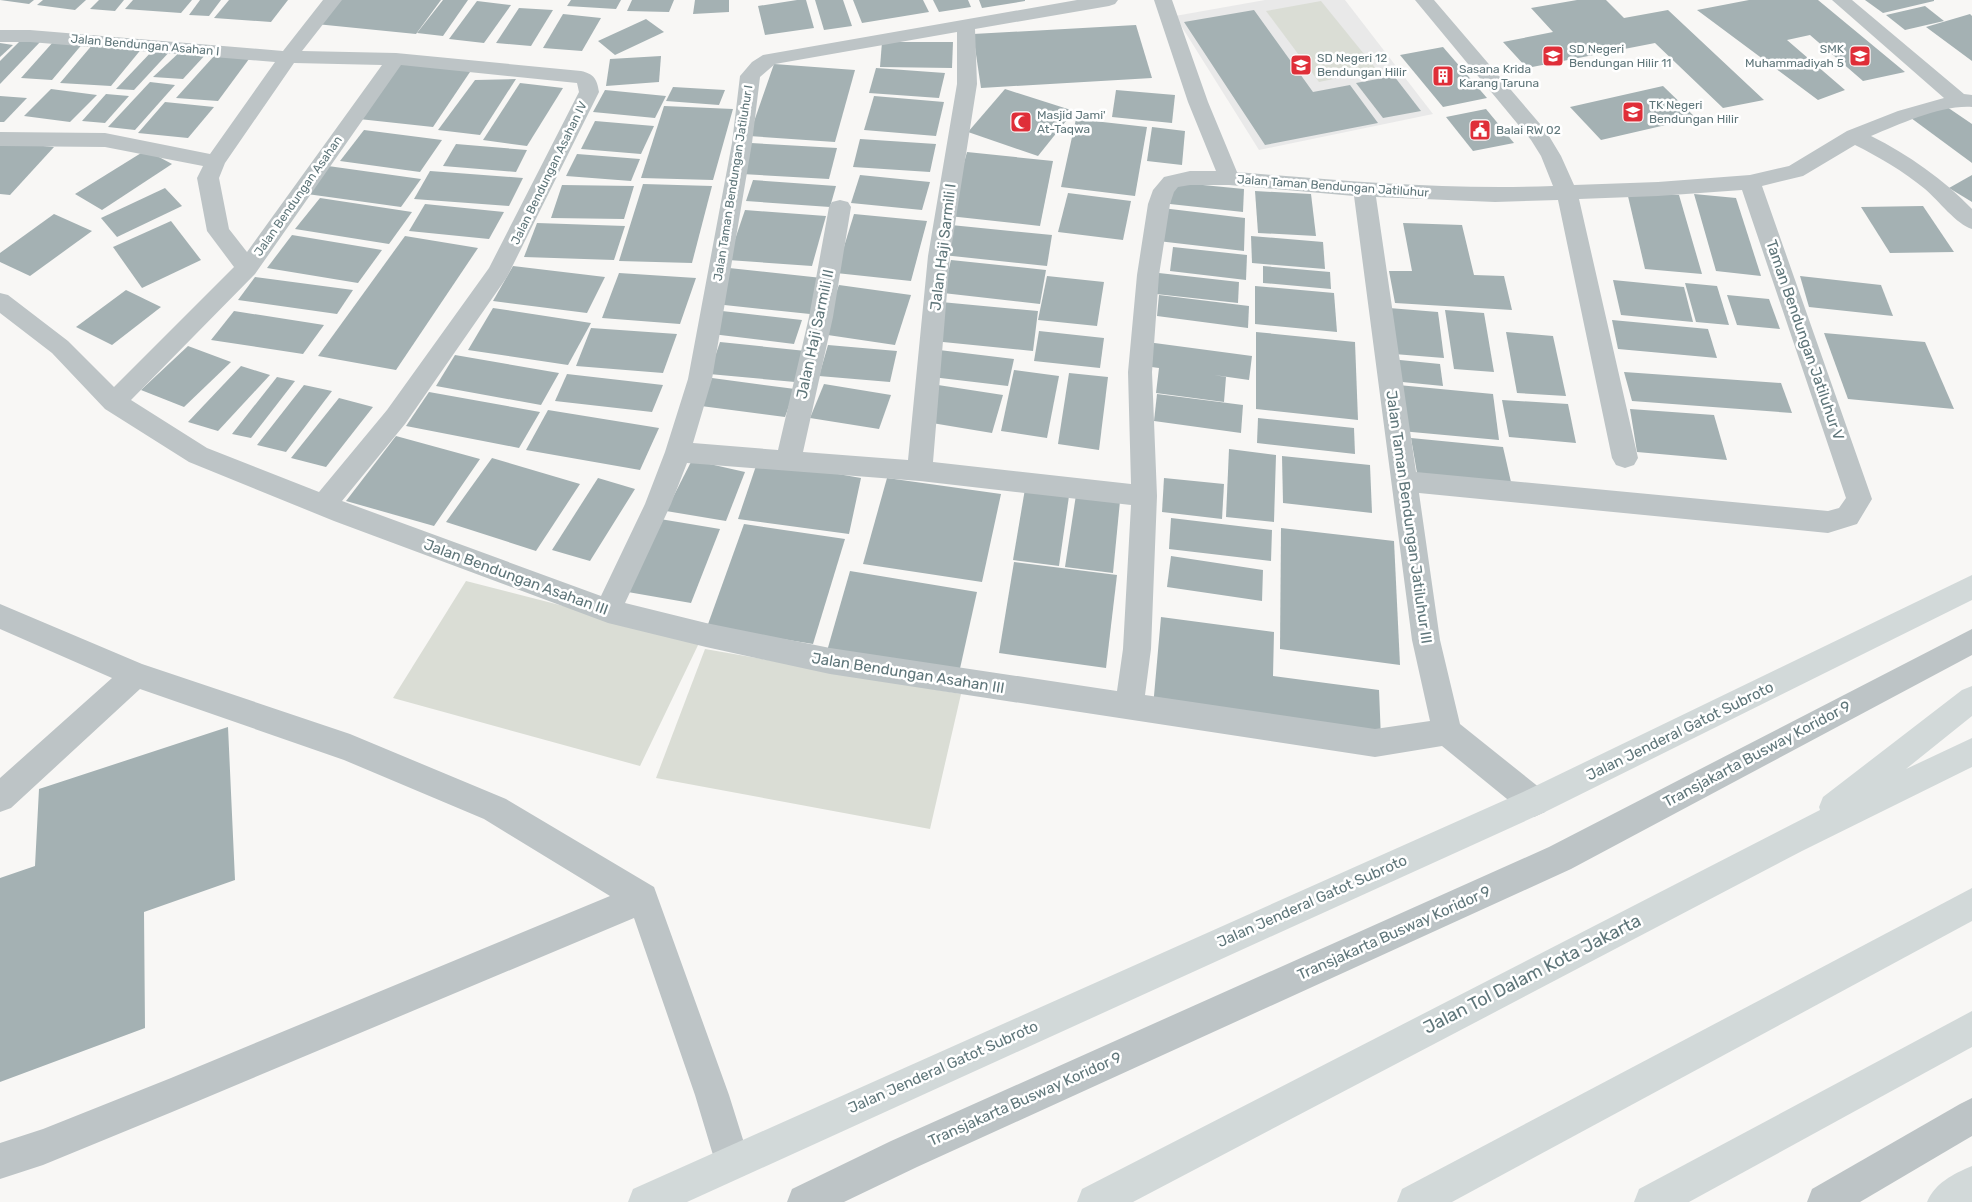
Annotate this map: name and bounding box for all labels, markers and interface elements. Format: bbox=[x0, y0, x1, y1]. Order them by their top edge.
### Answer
street label: Jalan Bendungan Asahan I bbox=[70, 32, 220, 58]
place label: SD Negeri Bendungan Hilir 11 bbox=[1569, 42, 1671, 70]
place label: SMK Muhammadiyah 5 bbox=[1745, 42, 1845, 70]
school or university icon: SD Negeri Bendungan Hilir 11 bbox=[1541, 44, 1565, 68]
school or university icon: SMK Muhammadiyah 5 bbox=[1848, 44, 1872, 68]
place label: SD Negeri 12 Bendungan Hilir bbox=[1317, 51, 1407, 79]
school or university icon: SD Negeri 12 Bendungan Hilir bbox=[1289, 53, 1313, 77]
place label: Sasana Krida Karang Taruna bbox=[1459, 62, 1539, 90]
building icon: Sasana Krida Karang Taruna bbox=[1431, 64, 1455, 88]
street label: Jalan Taman Bendungan Jatiluhur I bbox=[711, 84, 755, 282]
place label: TK Negeri Bendungan Hilir bbox=[1649, 98, 1739, 126]
street label: Jalan Bendungan Asahan IV bbox=[508, 99, 590, 247]
school or university icon: TK Negeri Bendungan Hilir bbox=[1621, 100, 1645, 124]
place label: Masjid Jami' At-Taqwa bbox=[1037, 108, 1106, 136]
mosque icon: Masjid Jami' At-Taqwa bbox=[1009, 110, 1033, 134]
public building icon: Balai RW 02 bbox=[1468, 118, 1492, 142]
place label: Balai RW 02 bbox=[1496, 123, 1561, 137]
street label: Jalan Bendungan Asahan bbox=[251, 133, 345, 259]
street label: Jalan Taman Bendungan Jatiluhur bbox=[1237, 172, 1430, 200]
street label: Jalan Haji Sarmili I bbox=[926, 182, 960, 312]
street label: Taman Bendungan Jatiluhur V bbox=[1762, 237, 1848, 443]
street label: Jalan Haji Sarmili II bbox=[792, 268, 838, 400]
street label: Jalan Taman Bendungan Jatiluhur III bbox=[1382, 389, 1436, 645]
street label: Jalan Bendungan Asahan III bbox=[421, 535, 611, 619]
street label: Jalan Bendungan Asahan III bbox=[810, 649, 1006, 697]
street label: Jalan Jenderal Gatot Subroto bbox=[1583, 678, 1777, 784]
street label: Transjakarta Busway Koridor 9 bbox=[1660, 697, 1854, 811]
street label: Jalan Jenderal Gatot Subroto bbox=[1214, 851, 1410, 951]
street label: Transjakarta Busway Koridor 9 bbox=[1295, 882, 1493, 984]
street label: Jalan Tol Dalam Kota Jakarta bbox=[1419, 909, 1645, 1039]
street label: Jalan Jenderal Gatot Subroto bbox=[845, 1017, 1041, 1117]
street label: Transjakarta Busway Koridor 9 bbox=[926, 1048, 1124, 1150]

